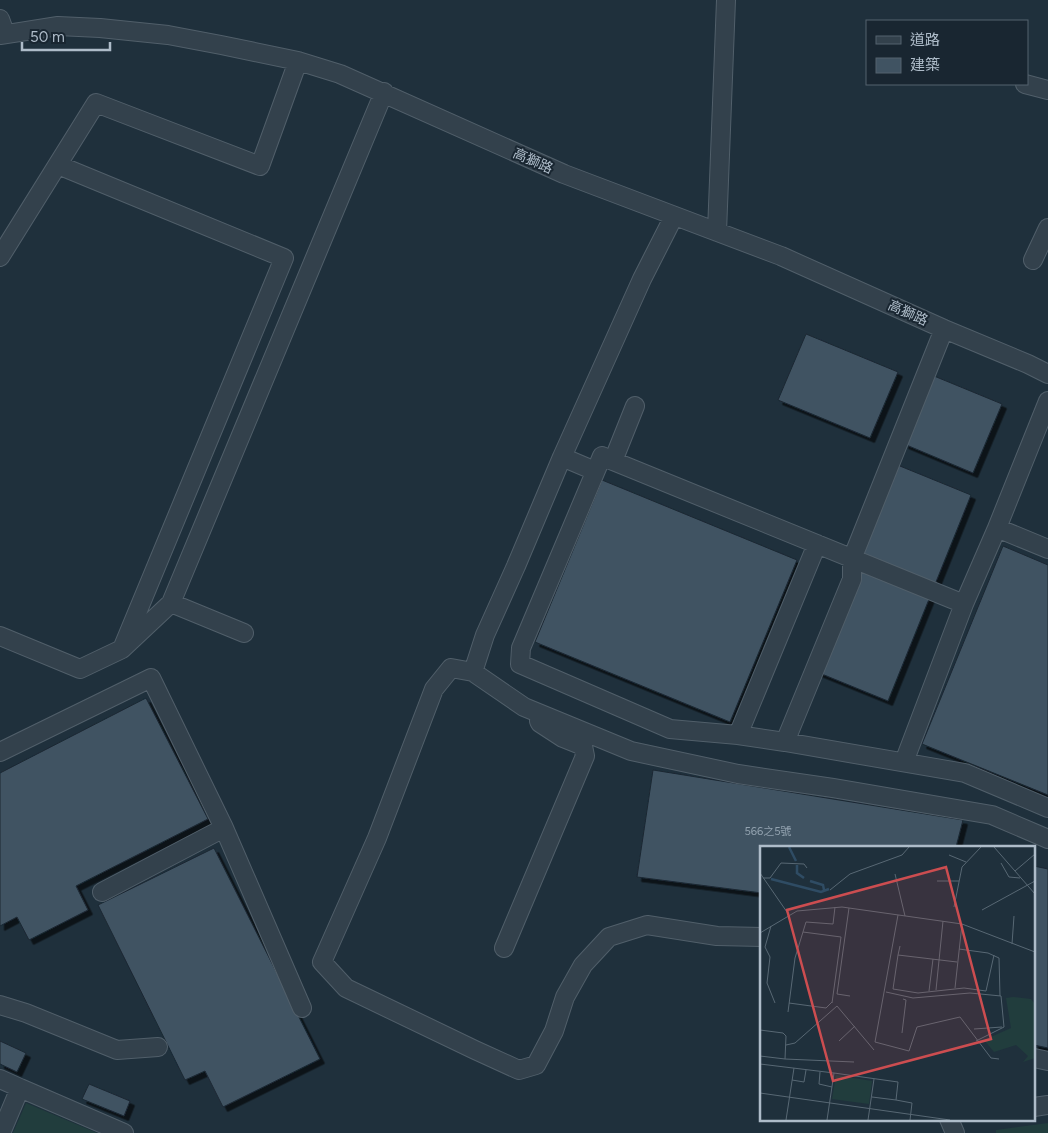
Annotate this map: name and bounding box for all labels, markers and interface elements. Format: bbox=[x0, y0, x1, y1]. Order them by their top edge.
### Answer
scale bar bbox=[22, 20, 110, 52]
legend bbox=[866, 20, 1028, 85]
text: 50 m bbox=[30, 28, 65, 46]
text: 道路 bbox=[910, 31, 940, 49]
text: 建築 bbox=[910, 56, 940, 74]
street label: 高獅路 bbox=[510, 145, 556, 177]
street label: 高獅路 bbox=[885, 297, 931, 329]
house number: 566之5號 bbox=[744, 825, 792, 838]
inset map bbox=[760, 846, 1036, 1120]

